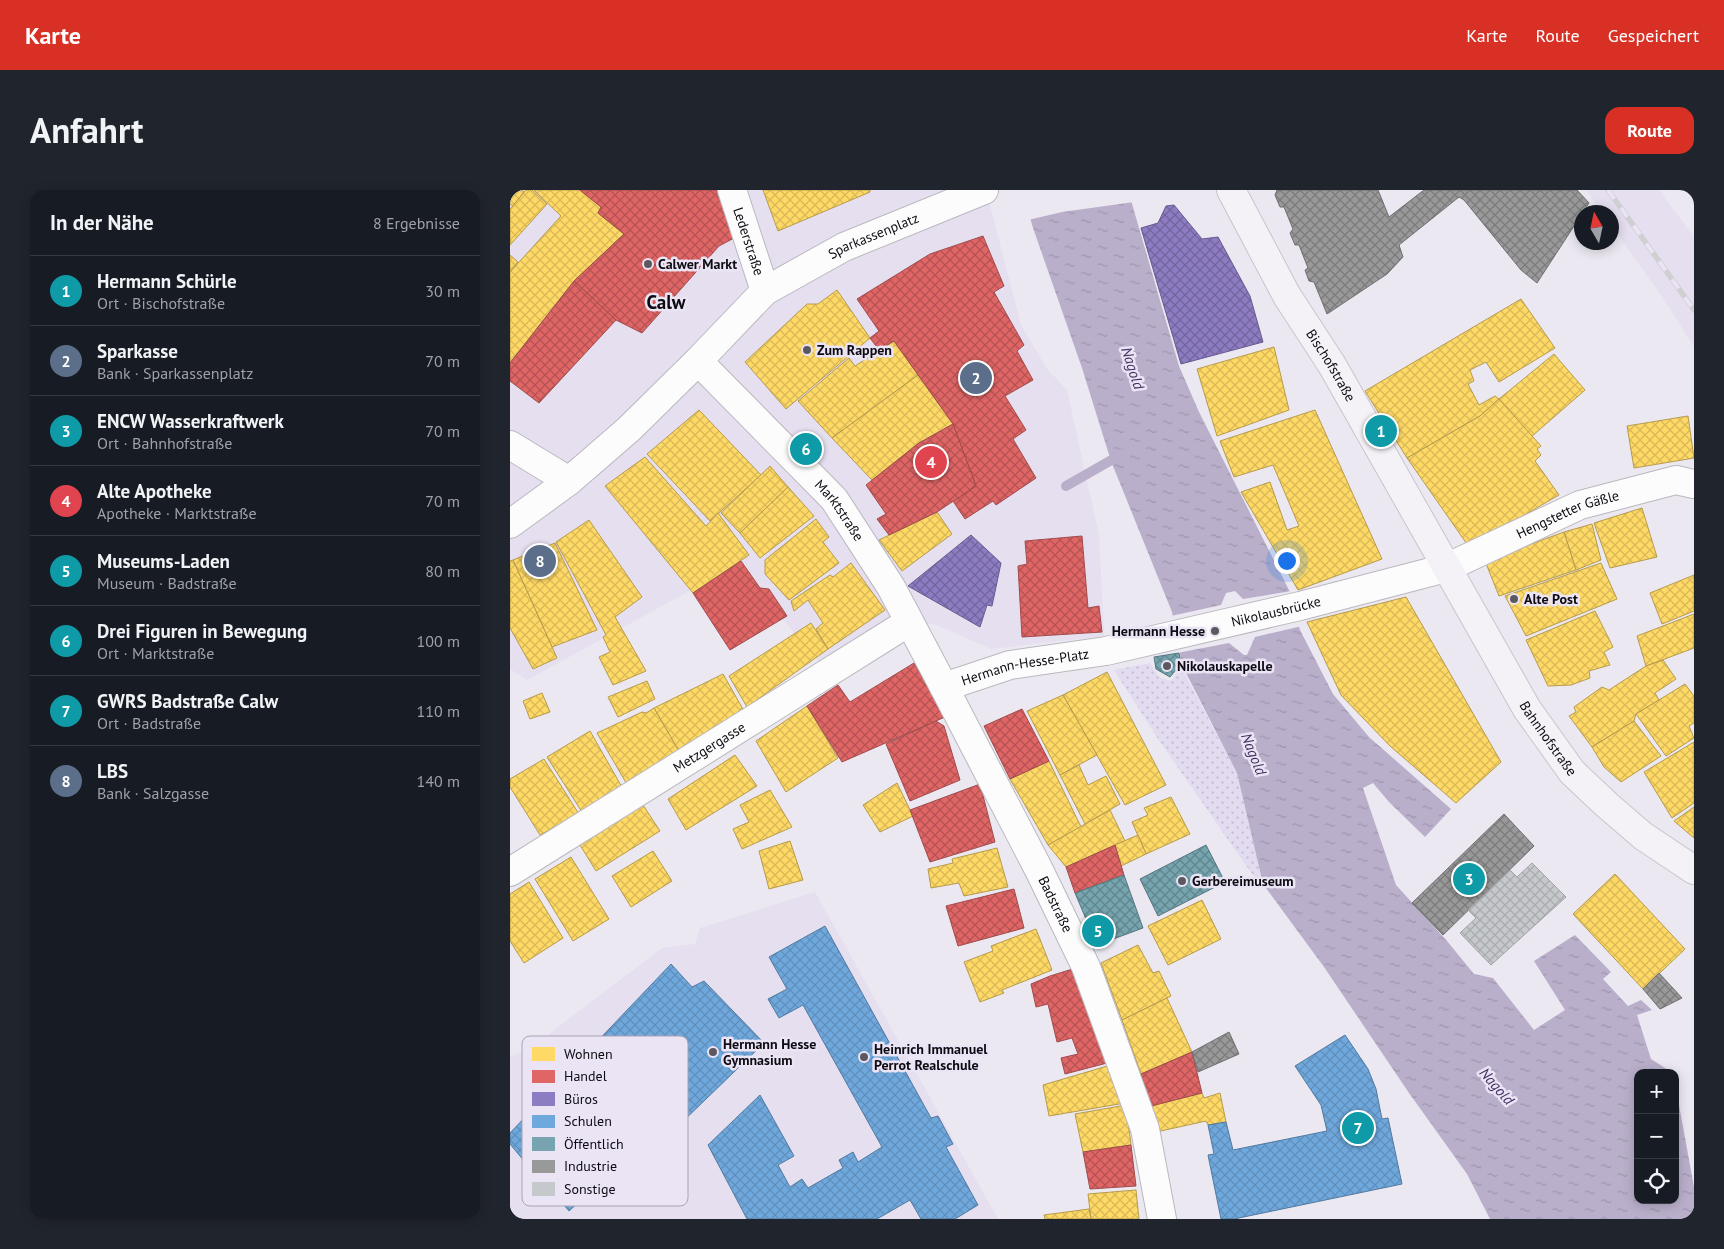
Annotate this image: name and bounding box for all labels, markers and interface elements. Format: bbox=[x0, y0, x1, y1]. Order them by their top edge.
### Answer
text: Karte bbox=[25, 20, 81, 51]
text: Karte bbox=[1466, 24, 1507, 47]
text: Route bbox=[1535, 24, 1580, 47]
text: Gespeichert bbox=[1608, 24, 1699, 47]
text: Anfahrt bbox=[30, 107, 143, 153]
button: Route bbox=[1605, 107, 1694, 154]
street label: Lederstraße bbox=[729, 205, 768, 278]
north arrow bbox=[1574, 205, 1619, 250]
text: In der Nähe bbox=[50, 209, 154, 236]
street label: Sparkassenplatz bbox=[825, 209, 921, 263]
text: 8 Ergebnisse bbox=[373, 213, 460, 233]
place label: Calwer Markt bbox=[658, 255, 737, 273]
marker: Calwer Markt bbox=[642, 258, 654, 270]
text: Hermann Schürle bbox=[97, 269, 237, 293]
text: 1 bbox=[61, 281, 71, 301]
text: 30 m bbox=[425, 281, 460, 301]
district label: Calw bbox=[646, 290, 686, 314]
text: Ort · Bischofstraße bbox=[97, 293, 225, 313]
street label: Bischofstraße bbox=[1302, 326, 1360, 405]
text: Sparkasse bbox=[97, 339, 178, 363]
place label: Zum Rappen bbox=[817, 341, 892, 359]
marker: Zum Rappen bbox=[801, 344, 813, 356]
water label: Nagold bbox=[1117, 344, 1149, 392]
text: 2 bbox=[61, 351, 71, 371]
text: 70 m bbox=[425, 351, 460, 371]
pin: 2 bbox=[960, 359, 992, 397]
text: Bank · Sparkassenplatz bbox=[97, 363, 253, 383]
text: ENCW Wasserkraftwerk bbox=[97, 409, 284, 433]
pin: 1 bbox=[1365, 412, 1397, 450]
text: 3 bbox=[61, 421, 71, 441]
text: 70 m bbox=[425, 421, 460, 441]
pin: 6 bbox=[790, 430, 822, 468]
text: Ort · Bahnhofstraße bbox=[97, 433, 232, 453]
pin: 4 bbox=[915, 443, 947, 481]
street label: Marktstraße bbox=[811, 476, 868, 544]
text: Alte Apotheke bbox=[97, 479, 212, 503]
street label: Hengstetter Gäßle bbox=[1513, 486, 1621, 543]
text: 4 bbox=[61, 491, 71, 511]
text: 70 m bbox=[425, 491, 460, 511]
text: Apotheke · Marktstraße bbox=[97, 503, 257, 523]
pin: 8 bbox=[524, 542, 556, 580]
your location bbox=[1274, 548, 1300, 574]
text: Museums-Laden bbox=[97, 549, 230, 573]
text: 5 bbox=[61, 561, 71, 581]
text: 80 m bbox=[425, 561, 460, 581]
text: Museum · Badstraße bbox=[97, 573, 237, 593]
place label: Alte Post bbox=[1524, 590, 1578, 608]
street label: Nikolausbrücke bbox=[1229, 592, 1323, 631]
marker: Alte Post bbox=[1508, 593, 1520, 605]
text: Drei Figuren in Bewegung bbox=[97, 619, 307, 643]
place label: Hermann Hesse bbox=[1112, 622, 1205, 640]
marker: Hermann Hesse bbox=[1209, 625, 1221, 637]
text: 6 bbox=[61, 631, 71, 651]
text: 100 m bbox=[417, 631, 460, 651]
text: Ort · Marktstraße bbox=[97, 643, 214, 663]
street label: Hermann-Hesse-Platz bbox=[959, 645, 1090, 690]
place label: Nikolauskapelle bbox=[1177, 657, 1273, 675]
marker: Nikolauskapelle bbox=[1161, 660, 1173, 672]
text: GWRS Badstraße Calw bbox=[97, 689, 278, 713]
street label: Bahnhofstraße bbox=[1515, 698, 1581, 779]
text: 7 bbox=[61, 701, 71, 721]
text: 110 m bbox=[417, 701, 460, 721]
text: Ort · Badstraße bbox=[97, 713, 201, 733]
street label: Metzgergasse bbox=[670, 718, 749, 777]
water label: Nagold bbox=[1237, 730, 1271, 778]
text: LBS bbox=[97, 759, 128, 783]
text: 8 bbox=[61, 771, 71, 791]
text: 140 m bbox=[417, 771, 460, 791]
text: Bank · Salzgasse bbox=[97, 783, 209, 803]
pin: 3 bbox=[1453, 860, 1485, 898]
place label: Gerbereimuseum bbox=[1192, 872, 1294, 890]
street label: Badstraße bbox=[1034, 873, 1077, 935]
marker: Gerbereimuseum bbox=[1176, 875, 1188, 887]
pin: 5 bbox=[1082, 912, 1114, 950]
place label: Hermann Hesse Gymnasium bbox=[723, 1035, 816, 1069]
legend bbox=[522, 1036, 688, 1206]
place label: Heinrich Immanuel Perrot Realschule bbox=[874, 1040, 988, 1074]
text: Wohnen bbox=[564, 1045, 613, 1063]
marker: Hermann Hesse Gymnasium bbox=[707, 1046, 719, 1058]
marker: Heinrich Immanuel Perrot Realschule bbox=[858, 1051, 870, 1063]
water label: Nagold bbox=[1476, 1063, 1519, 1109]
text: Handel bbox=[564, 1067, 607, 1085]
map controls bbox=[1634, 1069, 1679, 1204]
button: + bbox=[1634, 1069, 1679, 1114]
text: Büros bbox=[564, 1090, 598, 1108]
pin: 7 bbox=[1342, 1109, 1374, 1147]
text: Schulen bbox=[564, 1112, 612, 1130]
button: − bbox=[1634, 1114, 1679, 1159]
text: Öffentlich bbox=[564, 1135, 624, 1153]
text: Industrie bbox=[564, 1157, 617, 1175]
button: locate bbox=[1634, 1159, 1679, 1204]
text: Sonstige bbox=[564, 1180, 616, 1198]

